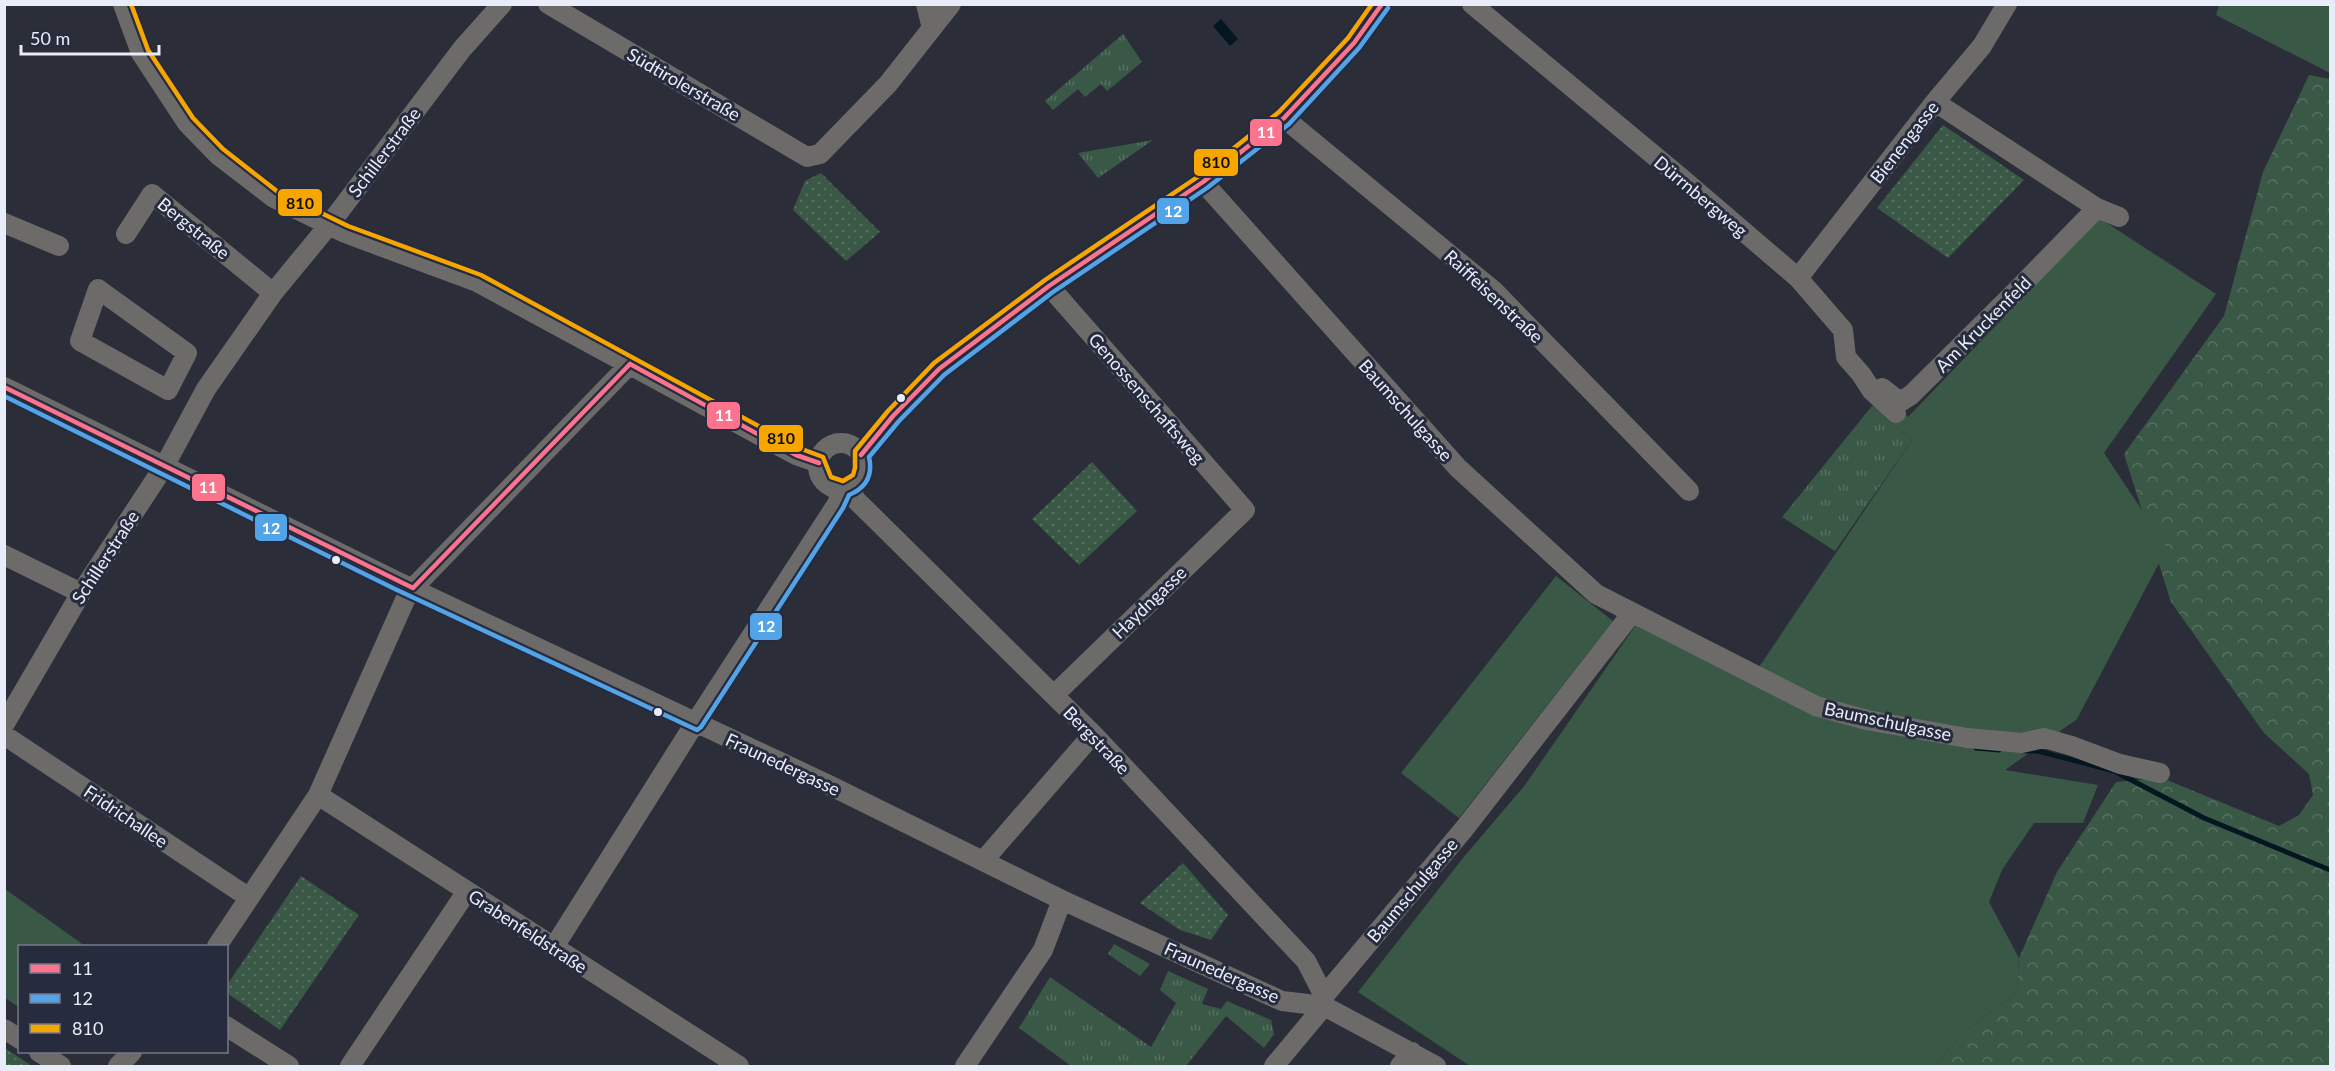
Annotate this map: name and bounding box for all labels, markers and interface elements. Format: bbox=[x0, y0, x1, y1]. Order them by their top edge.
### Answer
scale bar bbox=[21, 18, 159, 56]
text: 50 m bbox=[30, 27, 70, 49]
street label: Südtirolerstraße bbox=[624, 43, 744, 125]
street label: Bienengasse bbox=[1865, 97, 1943, 187]
street label: Schillerstraße bbox=[343, 103, 425, 201]
line badge: 11 bbox=[1249, 118, 1283, 147]
text: 11 bbox=[1257, 122, 1275, 141]
line badge: 810 bbox=[1193, 148, 1239, 177]
street label: Dürrnbergweg bbox=[1650, 151, 1752, 241]
text: 810 bbox=[1202, 152, 1230, 171]
line badge: 810 bbox=[277, 188, 323, 217]
street label: Bergstraße bbox=[154, 192, 234, 264]
text: 810 bbox=[286, 193, 314, 212]
line badge: 12 bbox=[1156, 197, 1190, 225]
text: 12 bbox=[1164, 201, 1182, 220]
street label: Raiffeisenstraße bbox=[1440, 245, 1548, 347]
street label: Am Kruckenfeld bbox=[1930, 271, 2036, 377]
street label: Genossenschaftsweg bbox=[1084, 328, 1210, 468]
street label: Baumschulgasse bbox=[1355, 355, 1457, 465]
unlabelled marker bbox=[895, 392, 907, 404]
line badge: 11 bbox=[706, 401, 741, 430]
text: 11 bbox=[715, 405, 733, 424]
line badge: 810 bbox=[758, 424, 804, 453]
text: 810 bbox=[767, 428, 795, 447]
line badge: 11 bbox=[191, 473, 226, 502]
text: 11 bbox=[199, 477, 217, 496]
street label: Schillerstraße bbox=[67, 506, 143, 608]
line badge: 12 bbox=[254, 513, 288, 542]
text: 12 bbox=[262, 518, 280, 537]
unlabelled marker bbox=[330, 554, 342, 566]
street label: Haydngasse bbox=[1107, 561, 1191, 643]
line badge: 12 bbox=[749, 612, 783, 641]
text: 12 bbox=[757, 616, 775, 635]
street label: Baumschulgasse bbox=[1822, 697, 1954, 745]
street label: Bergstraße bbox=[1059, 701, 1135, 779]
unlabelled marker bbox=[652, 706, 664, 718]
street label: Fraunedergasse bbox=[722, 728, 844, 800]
street label: Fridrichallee bbox=[80, 780, 172, 852]
street label: Baumschulgasse bbox=[1362, 833, 1462, 947]
street label: Grabenfeldstraße bbox=[464, 884, 592, 978]
street label: Fraunedergasse bbox=[1161, 937, 1283, 1007]
legend bbox=[18, 945, 228, 1053]
text: 11 bbox=[72, 957, 93, 979]
text: 12 bbox=[72, 987, 93, 1009]
text: 810 bbox=[72, 1017, 103, 1039]

